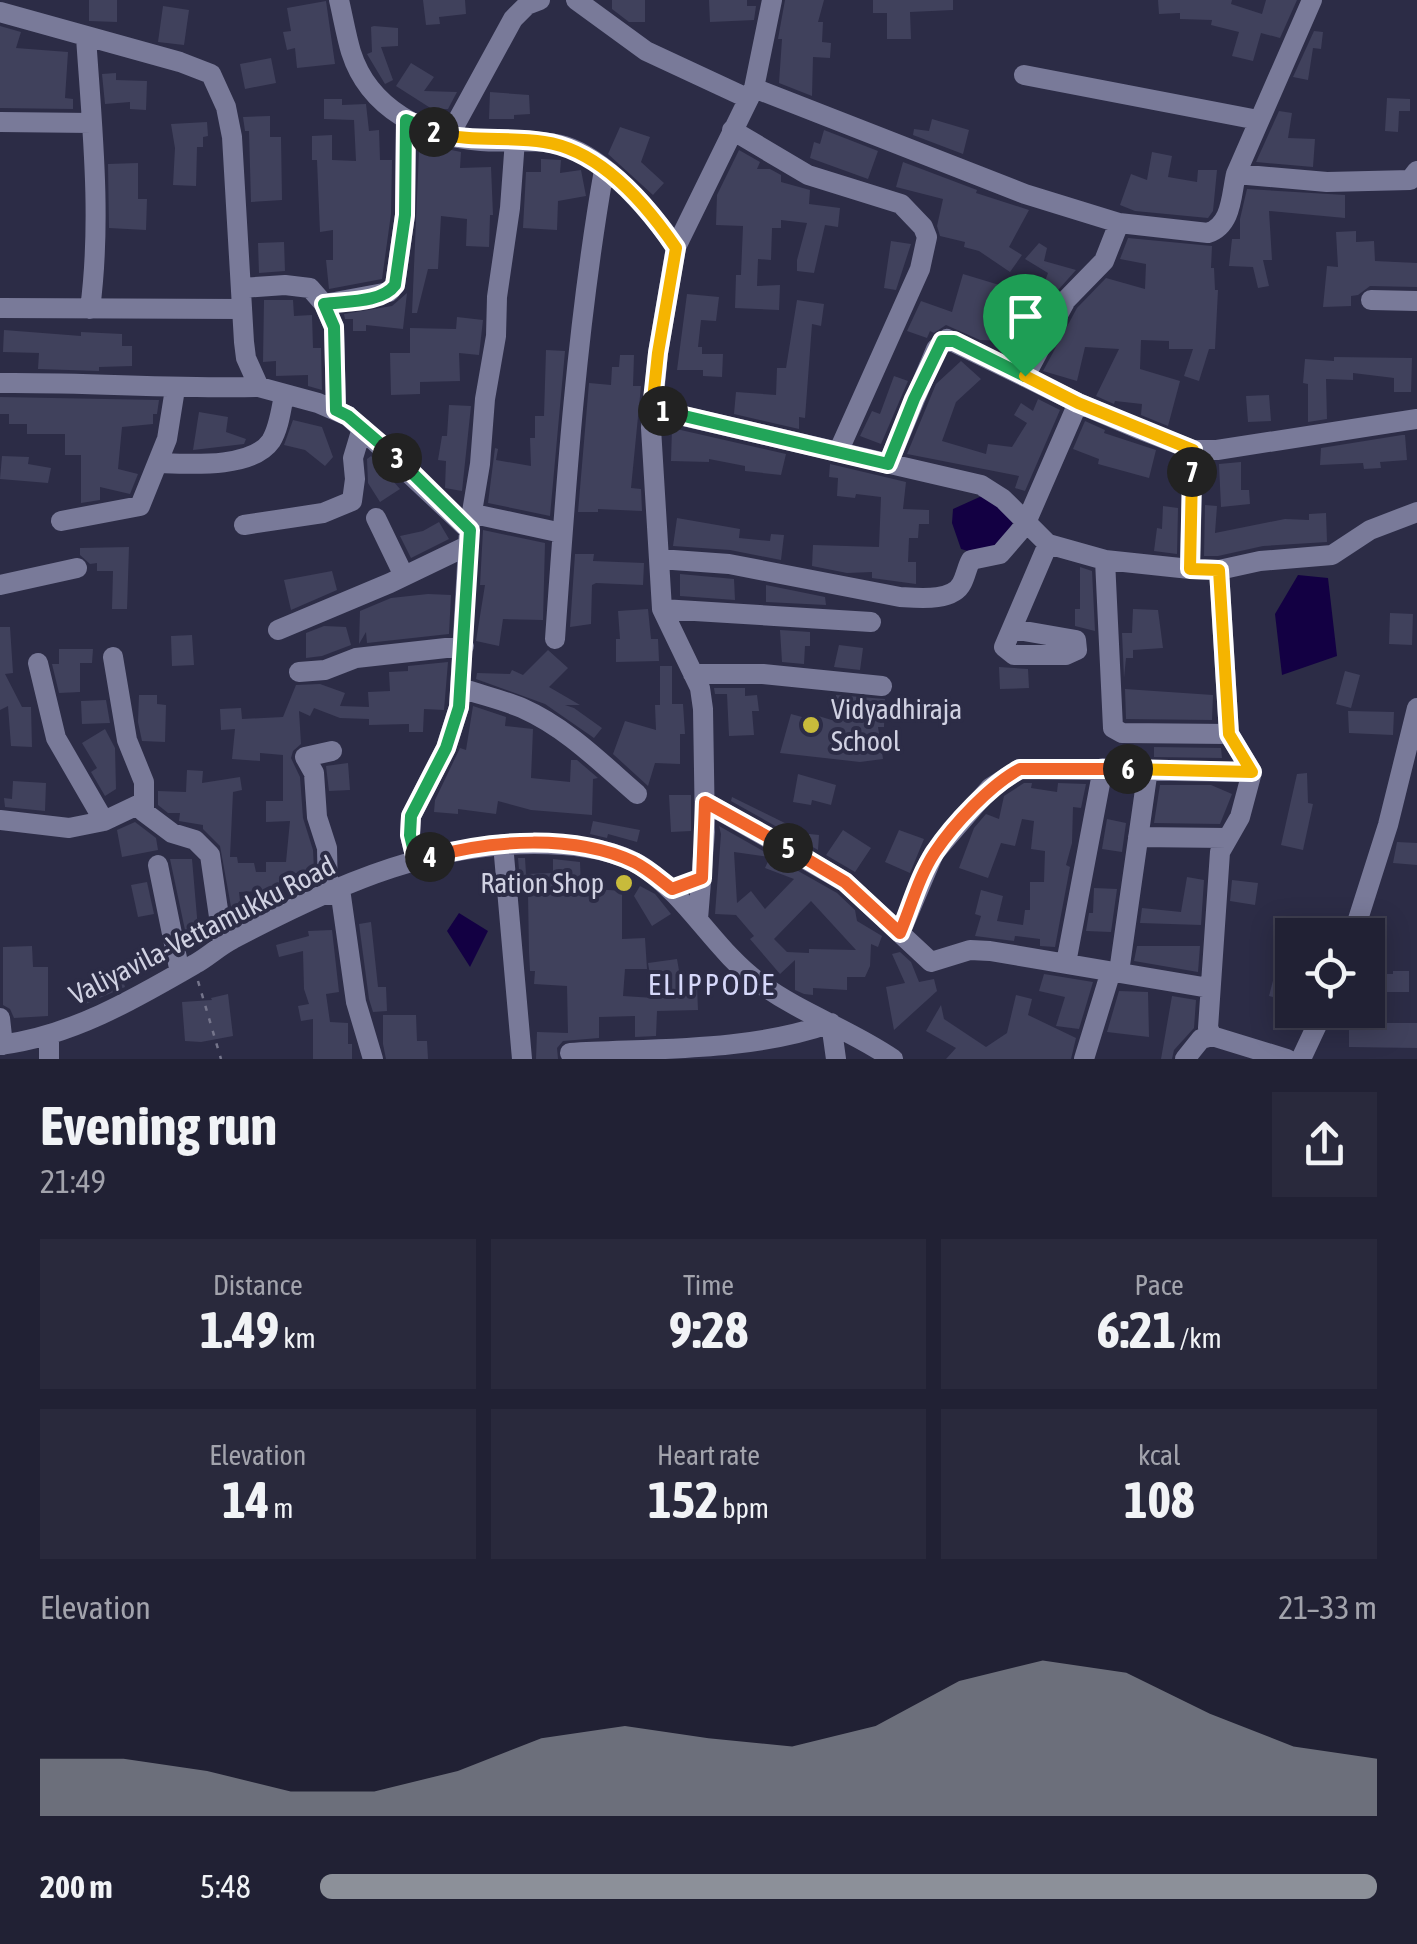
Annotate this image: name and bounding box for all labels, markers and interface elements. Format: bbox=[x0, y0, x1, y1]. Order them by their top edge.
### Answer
pin: 2 bbox=[409, 107, 459, 157]
text: 2 bbox=[427, 116, 441, 148]
pin bbox=[983, 274, 1068, 377]
icon: arrive bbox=[998, 289, 1053, 344]
pin: 1 bbox=[638, 386, 688, 436]
text: 1 bbox=[656, 395, 670, 427]
pin: 3 bbox=[372, 433, 422, 483]
text: 3 bbox=[390, 442, 404, 474]
pin: 7 bbox=[1167, 447, 1217, 497]
text: 7 bbox=[1185, 456, 1199, 488]
place label: Vidyadhiraja School bbox=[831, 693, 962, 757]
marker: Vidyadhiraja School bbox=[800, 714, 822, 736]
pin: 6 bbox=[1103, 744, 1153, 794]
text: 6 bbox=[1121, 753, 1135, 785]
pin: 5 bbox=[763, 823, 813, 873]
pin: 4 bbox=[405, 832, 455, 882]
text: 5 bbox=[781, 832, 795, 864]
text: 4 bbox=[423, 841, 437, 873]
street label: Valiyavila-Vettamukku Road bbox=[64, 849, 340, 1011]
place label: Ration Shop bbox=[480, 867, 604, 899]
marker: Ration Shop bbox=[613, 872, 635, 894]
map controls bbox=[1275, 918, 1385, 1028]
button: locate bbox=[1275, 918, 1385, 1028]
district label: ELIPPODE bbox=[648, 967, 776, 1001]
button: share bbox=[1272, 1092, 1377, 1197]
text: Evening run bbox=[40, 1094, 277, 1157]
text: 21:49 bbox=[40, 1163, 106, 1200]
text: Distance bbox=[213, 1269, 303, 1301]
text: Time bbox=[683, 1269, 734, 1301]
text: Pace bbox=[1135, 1269, 1184, 1301]
text: 1.49 bbox=[200, 1301, 279, 1359]
text: 9:28 bbox=[669, 1301, 748, 1359]
text: 6:21 bbox=[1097, 1301, 1176, 1359]
text: km bbox=[279, 1322, 316, 1354]
text: /km bbox=[1176, 1322, 1222, 1354]
text: Elevation bbox=[209, 1439, 306, 1471]
text: Heart rate bbox=[657, 1439, 760, 1471]
text: kcal bbox=[1138, 1439, 1180, 1471]
text: 14 bbox=[222, 1471, 269, 1529]
text: 152 bbox=[648, 1471, 718, 1529]
text: 108 bbox=[1124, 1471, 1194, 1529]
text: m bbox=[269, 1492, 293, 1524]
text: bpm bbox=[718, 1492, 769, 1524]
text: Elevation bbox=[40, 1589, 151, 1626]
text: 21–33 m bbox=[1278, 1589, 1377, 1626]
text: 200 m bbox=[40, 1868, 113, 1905]
text: 5:48 bbox=[200, 1868, 251, 1905]

